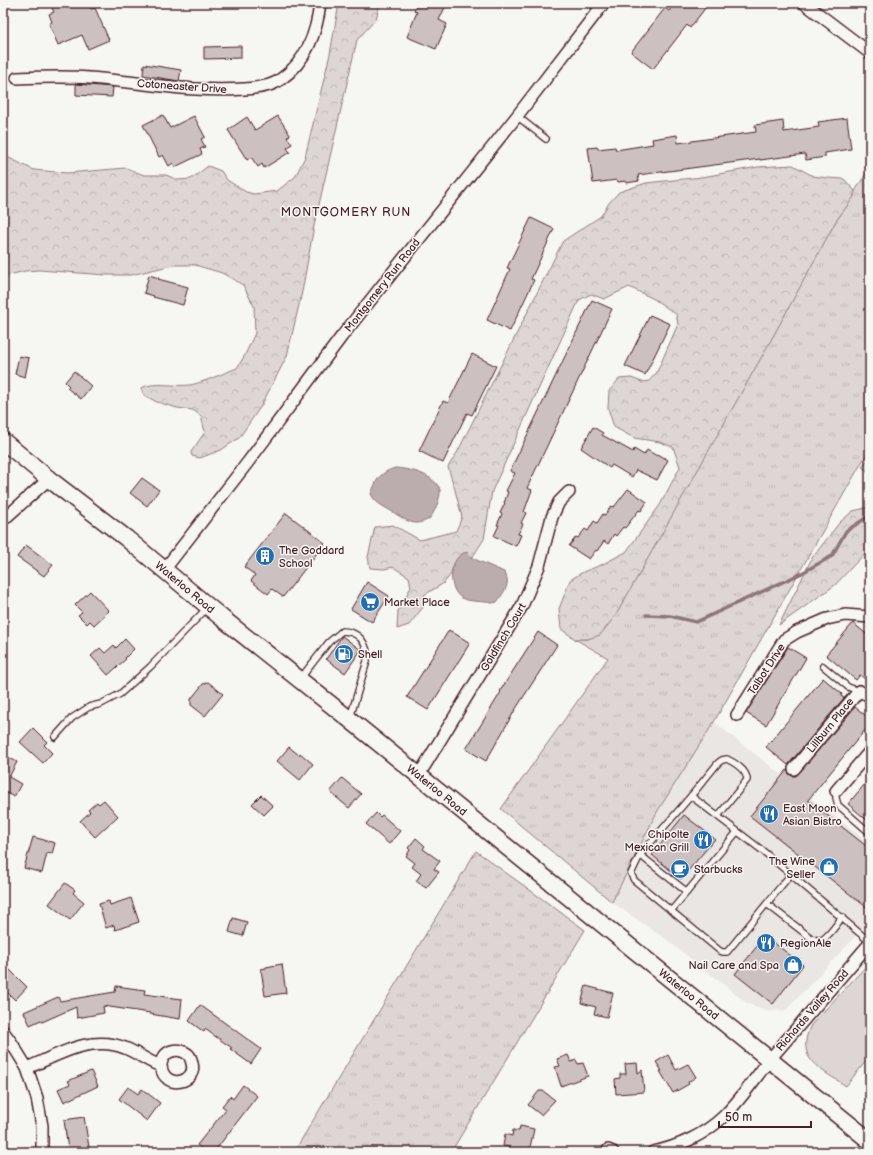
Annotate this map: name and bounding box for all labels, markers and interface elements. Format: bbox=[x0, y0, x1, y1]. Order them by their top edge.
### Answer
street label: Cotoneaster Drive bbox=[137, 77, 228, 96]
district label: MONTGOMERY RUN bbox=[281, 205, 411, 220]
street label: Montgomery Run Road bbox=[342, 236, 423, 335]
place label: The Goddard School bbox=[279, 544, 344, 570]
building icon: The Goddard School bbox=[254, 545, 276, 567]
street label: Waterloo Road bbox=[152, 559, 217, 616]
supermarket icon: Market Place bbox=[359, 591, 381, 613]
place label: Market Place bbox=[384, 596, 450, 609]
street label: Goldfinch Court bbox=[478, 600, 529, 674]
street label: Talbot Drive bbox=[745, 641, 788, 697]
fuel station icon: Shell bbox=[333, 643, 355, 665]
place label: Shell bbox=[358, 648, 382, 661]
street label: Lillburn Place bbox=[804, 695, 857, 755]
street label: Waterloo Road bbox=[404, 762, 469, 819]
place label: East Moon Asian Bistro bbox=[783, 802, 842, 828]
restaurant icon: East Moon Asian Bistro bbox=[758, 803, 780, 825]
place label: Chipolte Mexican Grill bbox=[624, 828, 689, 854]
restaurant icon: Chipolte Mexican Grill bbox=[692, 829, 714, 851]
place label: The Wine Seller bbox=[769, 855, 816, 881]
shop icon: The Wine Seller bbox=[818, 856, 840, 878]
cafe icon: Starbucks bbox=[669, 858, 691, 880]
place label: Starbucks bbox=[694, 863, 743, 876]
restaurant icon: RegionAle bbox=[755, 932, 777, 954]
place label: RegionAle bbox=[780, 937, 832, 950]
shop icon: Nail Care and Spa bbox=[782, 954, 804, 976]
place label: Nail Care and Spa bbox=[688, 959, 779, 972]
street label: Waterloo Road bbox=[656, 966, 721, 1023]
street label: Richards Valley Road bbox=[773, 967, 851, 1054]
scale bar bbox=[719, 1103, 811, 1129]
text: 50 m bbox=[725, 1110, 752, 1125]

